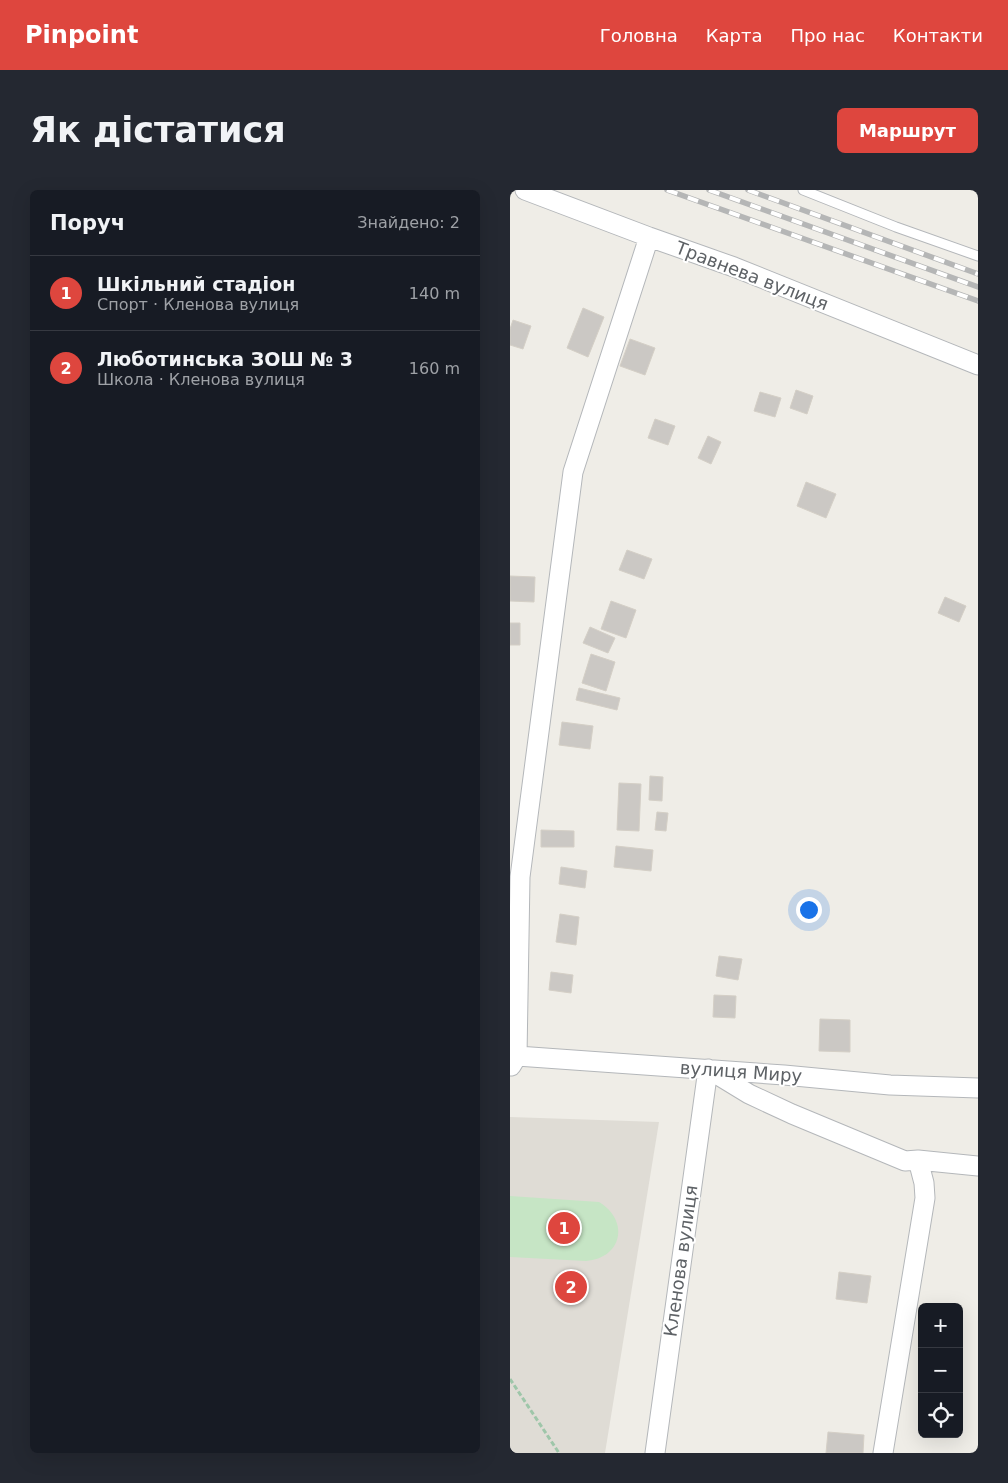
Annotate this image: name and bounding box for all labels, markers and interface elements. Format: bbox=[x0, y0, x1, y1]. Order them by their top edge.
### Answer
text: Pinpoint bbox=[25, 21, 138, 49]
text: Головна bbox=[600, 25, 678, 46]
text: Карта bbox=[706, 25, 762, 46]
text: Про нас bbox=[790, 25, 865, 46]
text: Контакти bbox=[893, 25, 983, 46]
button: Маршрут bbox=[837, 108, 978, 153]
text: Як дістатися bbox=[30, 110, 286, 150]
text: Поруч bbox=[50, 211, 125, 235]
text: Знайдено: 2 bbox=[357, 213, 460, 232]
street label: Травнева вулиця bbox=[672, 236, 831, 314]
text: Шкільний стадіон bbox=[97, 273, 295, 295]
text: 1 bbox=[60, 284, 72, 303]
text: 140 m bbox=[409, 284, 460, 303]
text: Спорт · Кленова вулиця bbox=[97, 295, 299, 314]
text: Люботинська ЗОШ № 3 bbox=[97, 348, 353, 370]
text: 2 bbox=[60, 359, 72, 378]
text: 160 m bbox=[409, 359, 460, 378]
text: Школа · Кленова вулиця bbox=[97, 370, 305, 389]
your location bbox=[796, 897, 822, 923]
street label: вулиця Миру bbox=[679, 1057, 803, 1086]
street label: Кленова вулиця bbox=[659, 1184, 702, 1338]
pin: 1 bbox=[548, 1209, 580, 1247]
pin: 2 bbox=[555, 1268, 587, 1306]
map controls bbox=[918, 1303, 963, 1438]
button: + bbox=[918, 1303, 963, 1348]
button: − bbox=[918, 1348, 963, 1393]
button: locate bbox=[918, 1393, 963, 1438]

